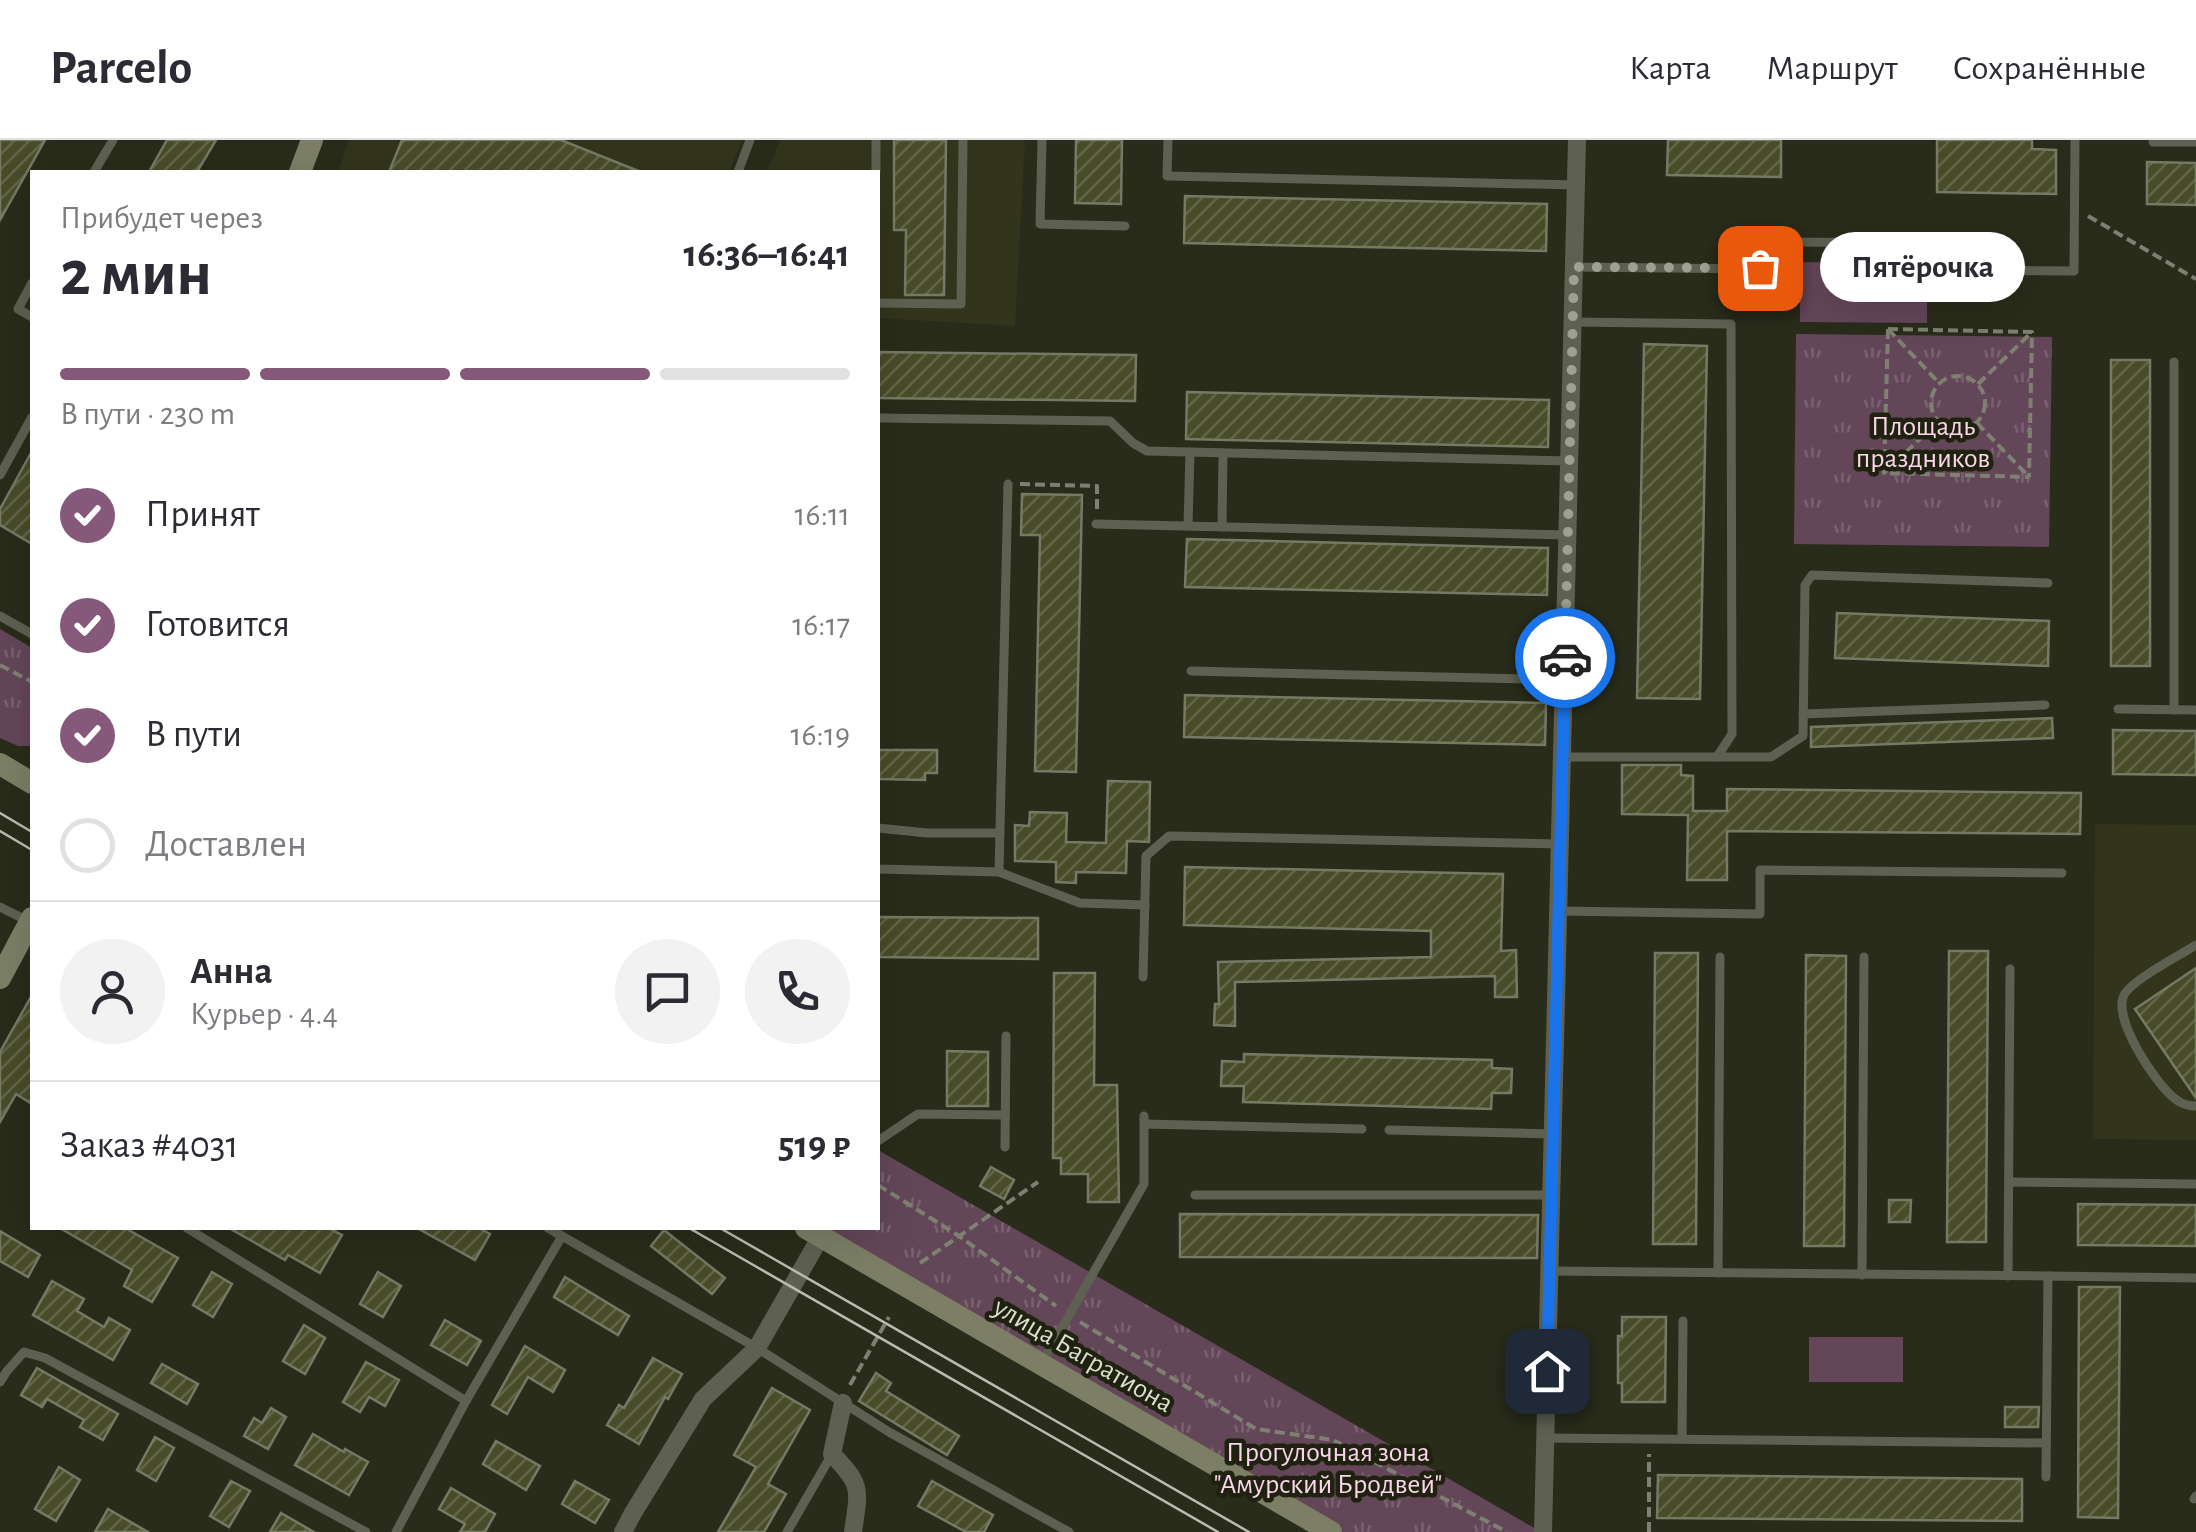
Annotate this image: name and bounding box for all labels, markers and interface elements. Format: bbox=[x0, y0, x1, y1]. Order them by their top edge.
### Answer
text: Parcelo bbox=[50, 45, 192, 93]
text: Карта bbox=[1629, 51, 1711, 86]
text: Маршрут bbox=[1766, 51, 1898, 86]
text: Сохранённые bbox=[1953, 51, 2146, 86]
text: Прибудет через bbox=[60, 202, 263, 234]
pin bbox=[1718, 226, 1803, 311]
callout: Пятёрочка bbox=[1820, 233, 2025, 303]
text: 16:36–16:41 bbox=[683, 236, 850, 274]
icon: bag bbox=[1733, 241, 1788, 296]
text: 2 мин bbox=[60, 242, 212, 307]
text: Пятёрочка bbox=[1851, 251, 1994, 283]
text: В пути · 230 m bbox=[60, 398, 235, 430]
park label: Площадь праздников bbox=[1856, 413, 1990, 473]
icon: check bbox=[60, 488, 115, 543]
text: Принят bbox=[145, 496, 260, 534]
text: 16:11 bbox=[795, 499, 850, 531]
icon: check bbox=[60, 598, 115, 653]
text: Готовится bbox=[145, 606, 290, 644]
courier bbox=[1515, 608, 1615, 708]
text: 16:17 bbox=[792, 609, 850, 641]
icon: car bbox=[1538, 631, 1593, 686]
icon: check bbox=[60, 708, 115, 763]
text: В пути bbox=[145, 716, 242, 754]
text: 16:19 bbox=[791, 719, 850, 751]
text: Доставлен bbox=[145, 826, 307, 864]
button: person bbox=[60, 939, 165, 1044]
button: chat bbox=[615, 939, 720, 1044]
button: phone bbox=[745, 939, 850, 1044]
text: Анна bbox=[190, 953, 273, 991]
text: Курьер · 4.4 bbox=[190, 998, 338, 1030]
text: Заказ #4031 bbox=[60, 1127, 239, 1165]
text: 519 ₽ bbox=[778, 1127, 850, 1165]
street label: улица Багратиона bbox=[988, 1293, 1178, 1418]
pin bbox=[1505, 1329, 1590, 1414]
icon: home bbox=[1520, 1344, 1575, 1399]
park label: Прогулочная зона "Амурский Бродвей" bbox=[1214, 1439, 1442, 1499]

